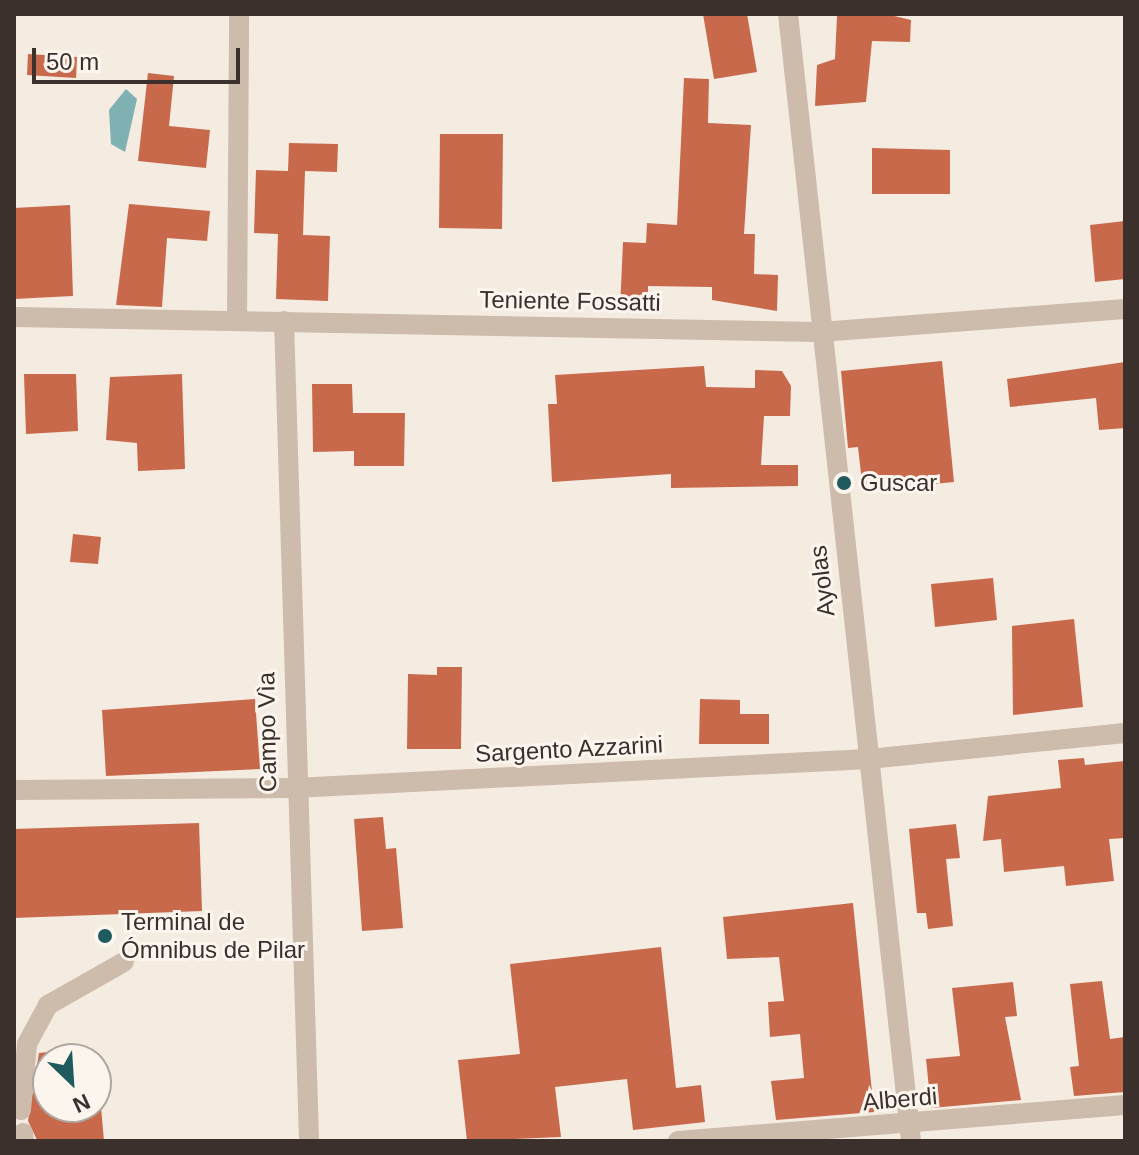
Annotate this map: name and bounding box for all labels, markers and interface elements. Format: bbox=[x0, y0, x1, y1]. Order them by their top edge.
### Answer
scale bar bbox=[36, 32, 244, 82]
text: 50 m bbox=[46, 48, 99, 75]
street label: Teniente Fossatti bbox=[479, 285, 661, 317]
place label: Guscar bbox=[860, 469, 937, 497]
marker: Guscar bbox=[835, 474, 853, 492]
street label: Ayolas bbox=[803, 544, 841, 618]
street label: Campo Vìa bbox=[252, 672, 282, 792]
street label: Sargento Azzarini bbox=[474, 730, 664, 768]
place label: Terminal de Ómnibus de Pilar bbox=[121, 908, 305, 964]
marker: Terminal de Ómnibus de Pilar bbox=[96, 927, 114, 945]
north arrow bbox=[32, 1043, 112, 1123]
street label: Alberdi bbox=[862, 1081, 938, 1117]
text: N bbox=[69, 1089, 94, 1118]

